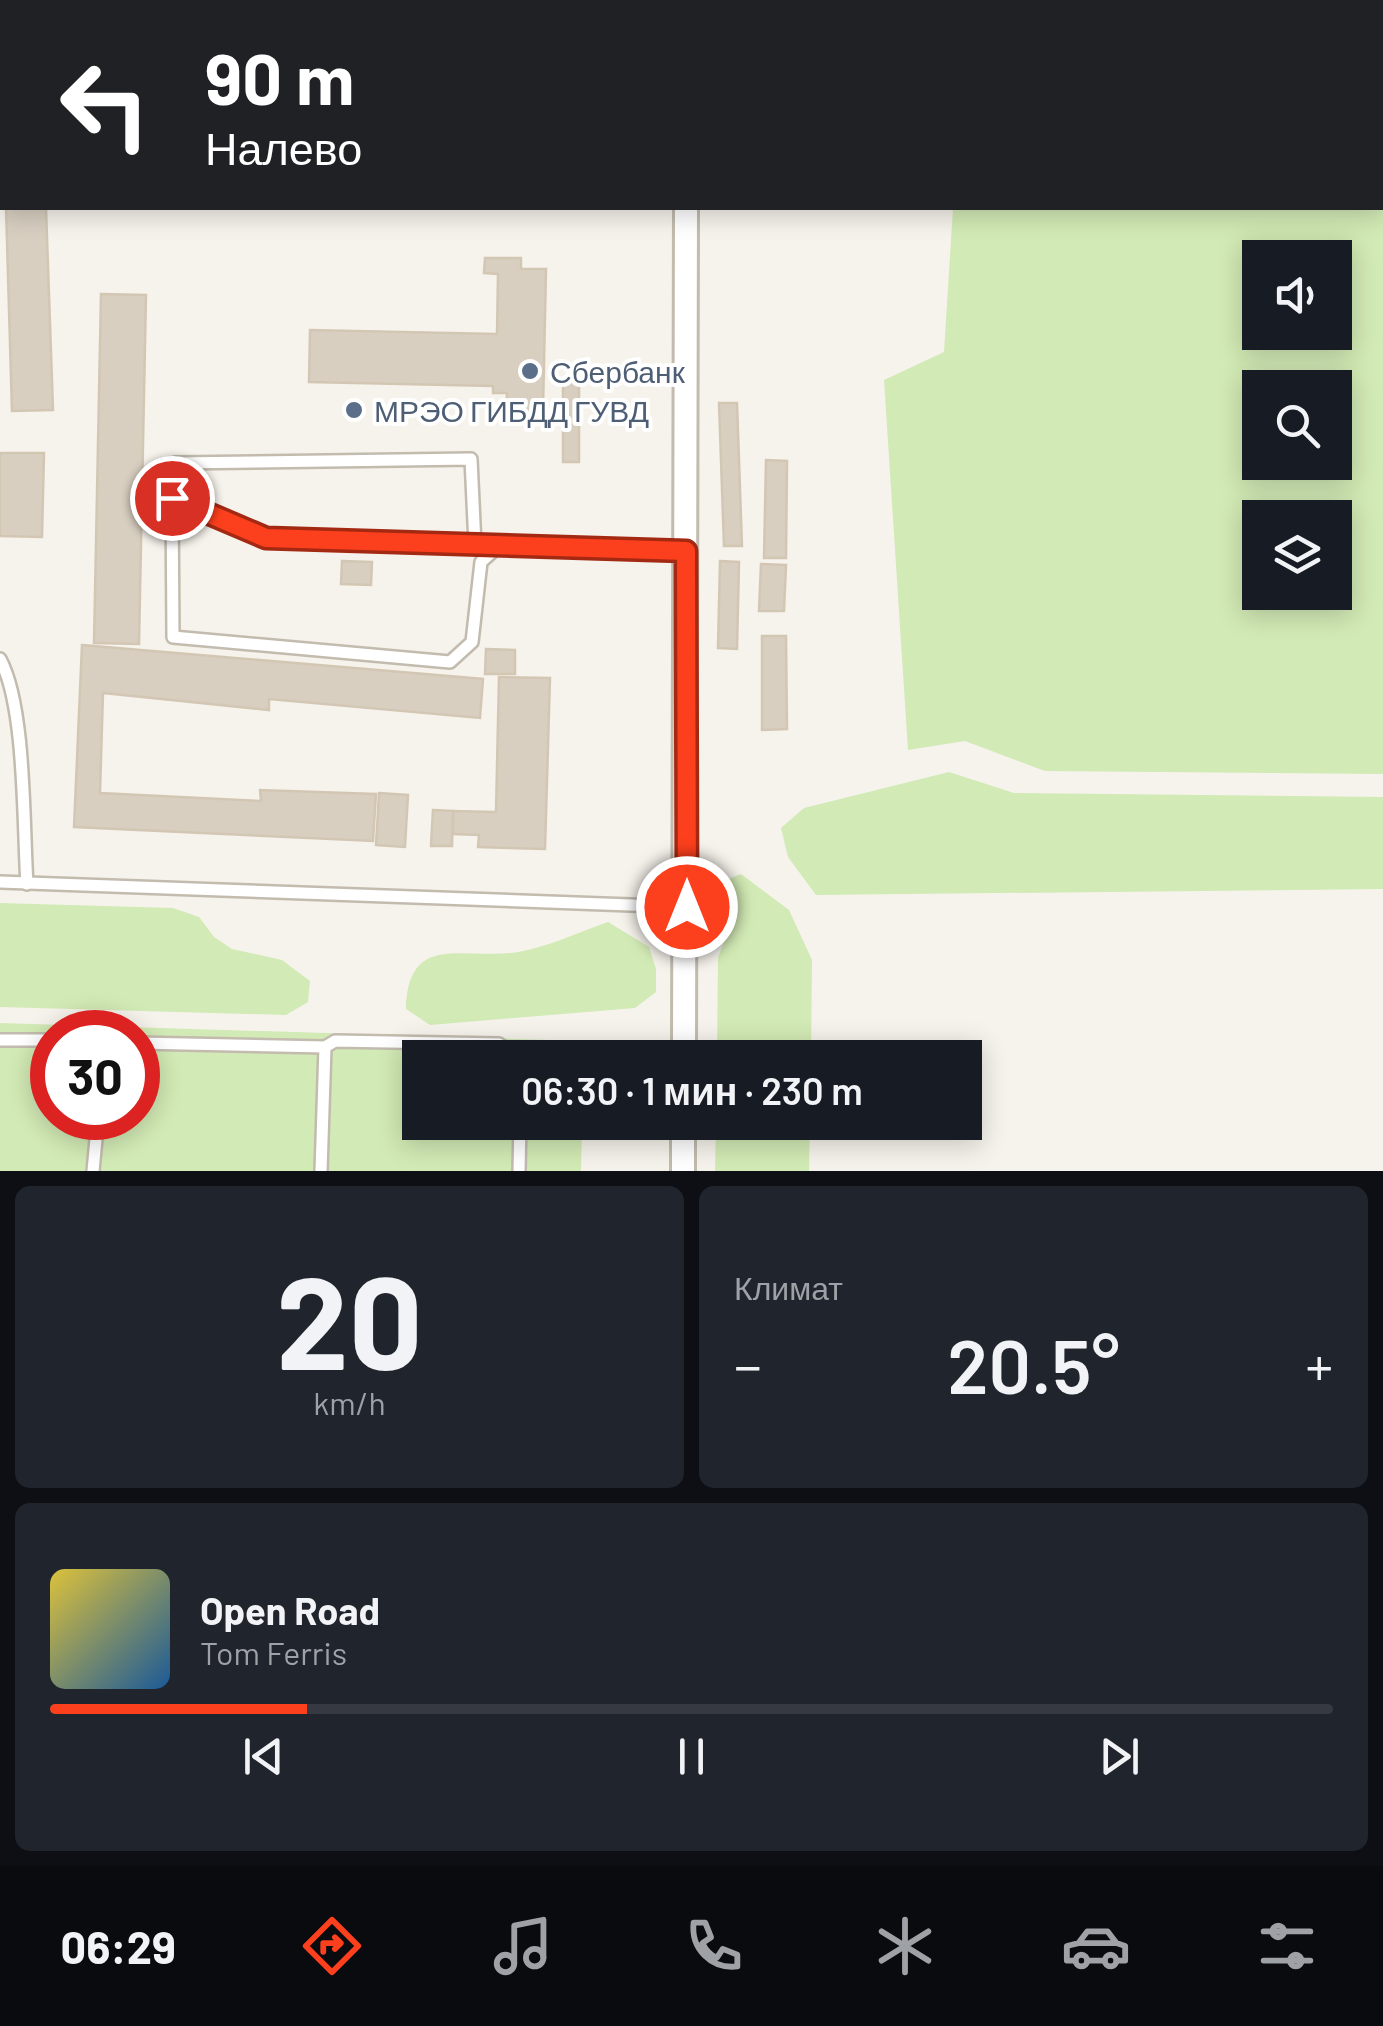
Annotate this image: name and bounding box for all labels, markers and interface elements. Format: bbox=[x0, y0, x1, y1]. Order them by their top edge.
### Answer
text: 90 m bbox=[205, 35, 355, 119]
icon: left bbox=[40, 40, 170, 170]
text: Налево bbox=[205, 120, 362, 174]
map controls bbox=[1242, 240, 1352, 610]
button: sound bbox=[1242, 240, 1352, 350]
place label: Сбербанк bbox=[550, 353, 686, 389]
marker: Сбербанк bbox=[519, 360, 541, 382]
button: search bbox=[1242, 370, 1352, 480]
place label: МРЭО ГИБДД ГУВД bbox=[374, 392, 649, 428]
marker: МРЭО ГИБДД ГУВД bbox=[343, 399, 365, 421]
pin bbox=[130, 456, 215, 541]
icon: arrive bbox=[145, 471, 200, 526]
button: layers bbox=[1242, 500, 1352, 610]
position arrow bbox=[635, 855, 739, 959]
speed limit sign: 30 bbox=[30, 1010, 160, 1140]
text: 06:30 · 1 мин · 230 m bbox=[521, 1067, 863, 1113]
text: 20 bbox=[276, 1240, 423, 1396]
text: Климат bbox=[734, 1268, 843, 1306]
text: 20.5° bbox=[947, 1319, 1120, 1409]
text: − bbox=[734, 1331, 762, 1397]
text: + bbox=[1305, 1331, 1333, 1397]
text: km/h bbox=[313, 1383, 386, 1421]
text: Open Road bbox=[200, 1587, 380, 1633]
text: Tom Ferris bbox=[200, 1633, 347, 1671]
icon: previous bbox=[236, 1729, 291, 1784]
icon: pause bbox=[664, 1729, 719, 1784]
icon: next bbox=[1092, 1729, 1147, 1784]
icon: directions bbox=[297, 1911, 367, 1981]
icon: music bbox=[488, 1911, 558, 1981]
icon: phone bbox=[679, 1911, 749, 1981]
icon: climate bbox=[870, 1911, 940, 1981]
icon: car bbox=[1061, 1911, 1131, 1981]
icon: filters bbox=[1252, 1911, 1322, 1981]
text: 06:29 bbox=[61, 1919, 176, 1973]

